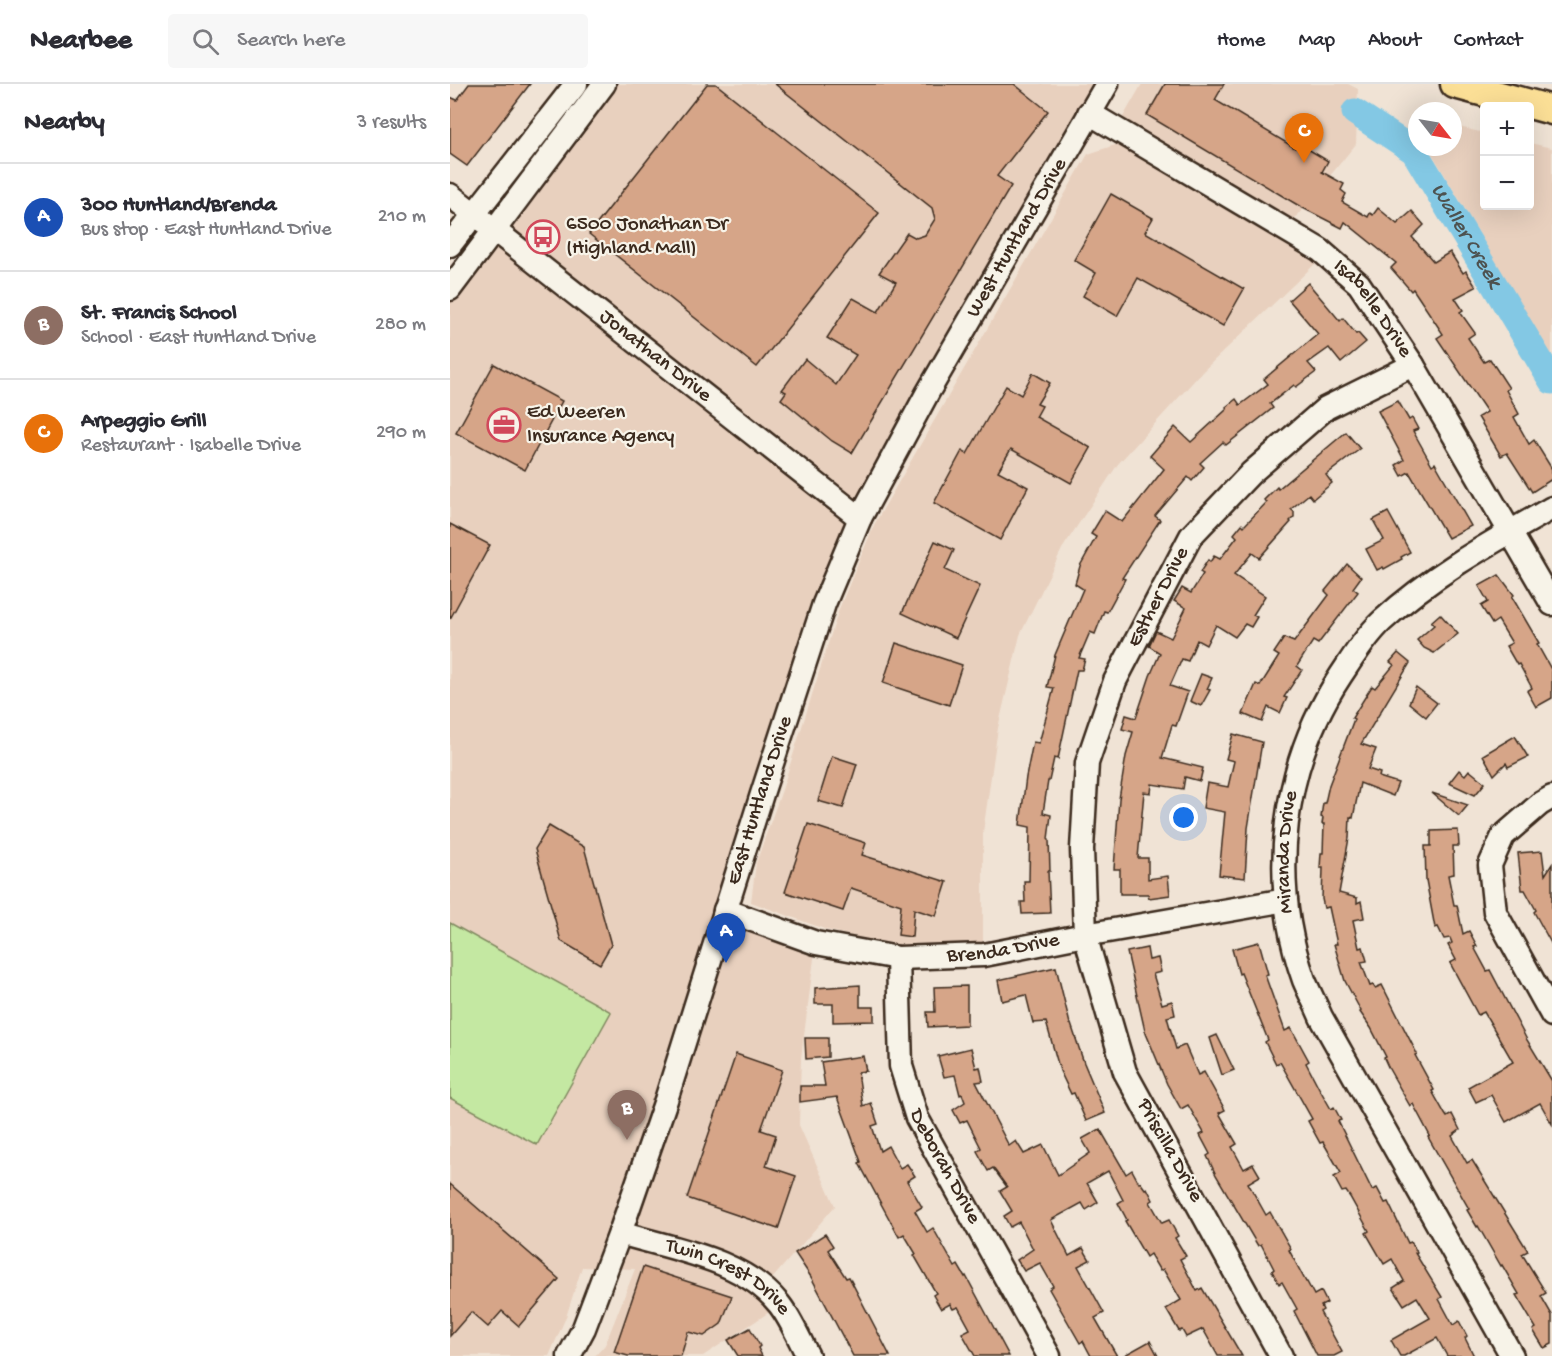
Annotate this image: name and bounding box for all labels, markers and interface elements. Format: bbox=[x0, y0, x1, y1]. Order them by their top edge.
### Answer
search box bbox=[168, 14, 588, 68]
text: Nearbee bbox=[30, 25, 132, 58]
icon: search bbox=[189, 25, 222, 58]
text: Search here bbox=[237, 28, 345, 54]
text: Home bbox=[1217, 29, 1265, 54]
text: Map bbox=[1298, 29, 1335, 54]
text: About bbox=[1368, 29, 1421, 54]
text: Contact bbox=[1454, 29, 1522, 54]
north arrow bbox=[1408, 102, 1462, 156]
map controls bbox=[1480, 102, 1534, 210]
button: + bbox=[1480, 102, 1534, 156]
text: Nearby bbox=[24, 108, 105, 139]
text: 3 results bbox=[357, 112, 426, 135]
pin: C bbox=[1284, 113, 1324, 163]
street label: West Huntland Drive bbox=[961, 153, 1074, 322]
button: − bbox=[1480, 156, 1534, 210]
water label: Waller Creek bbox=[1424, 179, 1508, 295]
text: 300 Huntland/Brenda bbox=[81, 193, 277, 219]
text: A bbox=[38, 206, 49, 229]
text: 210 m bbox=[378, 206, 426, 229]
place label: 6500 Jonathan Dr (Highland Mall) bbox=[566, 213, 729, 262]
text: Bus stop · East Huntland Drive bbox=[81, 219, 332, 242]
bus stop icon: 6500 Jonathan Dr (Highland Mall) bbox=[525, 219, 561, 255]
street label: Isabelle Drive bbox=[1327, 254, 1418, 364]
text: St. Francis School bbox=[81, 301, 237, 327]
street label: Jonathan Drive bbox=[594, 305, 717, 409]
text: B bbox=[38, 314, 49, 337]
text: 280 m bbox=[375, 314, 426, 337]
text: School · East Huntland Drive bbox=[81, 327, 316, 350]
place label: Ed Weeren Insurance Agency bbox=[527, 401, 674, 450]
office icon: Ed Weeren Insurance Agency bbox=[486, 407, 522, 443]
text: Arpeggio Grill bbox=[81, 409, 207, 435]
text: C bbox=[38, 422, 49, 445]
text: 290 m bbox=[376, 422, 426, 445]
text: Restaurant · Isabelle Drive bbox=[81, 435, 301, 458]
street label: Esther Drive bbox=[1122, 542, 1196, 652]
street label: East Huntland Drive bbox=[722, 712, 799, 888]
street label: Miranda Drive bbox=[1272, 788, 1305, 915]
your location bbox=[1169, 803, 1198, 832]
pin: A bbox=[706, 914, 746, 963]
street label: Brenda Drive bbox=[945, 928, 1063, 969]
pin: B bbox=[608, 1090, 646, 1140]
street label: Priscilla Drive bbox=[1130, 1094, 1208, 1208]
street label: Deborah Drive bbox=[902, 1104, 986, 1230]
street label: Twin Crest Drive bbox=[662, 1233, 797, 1321]

